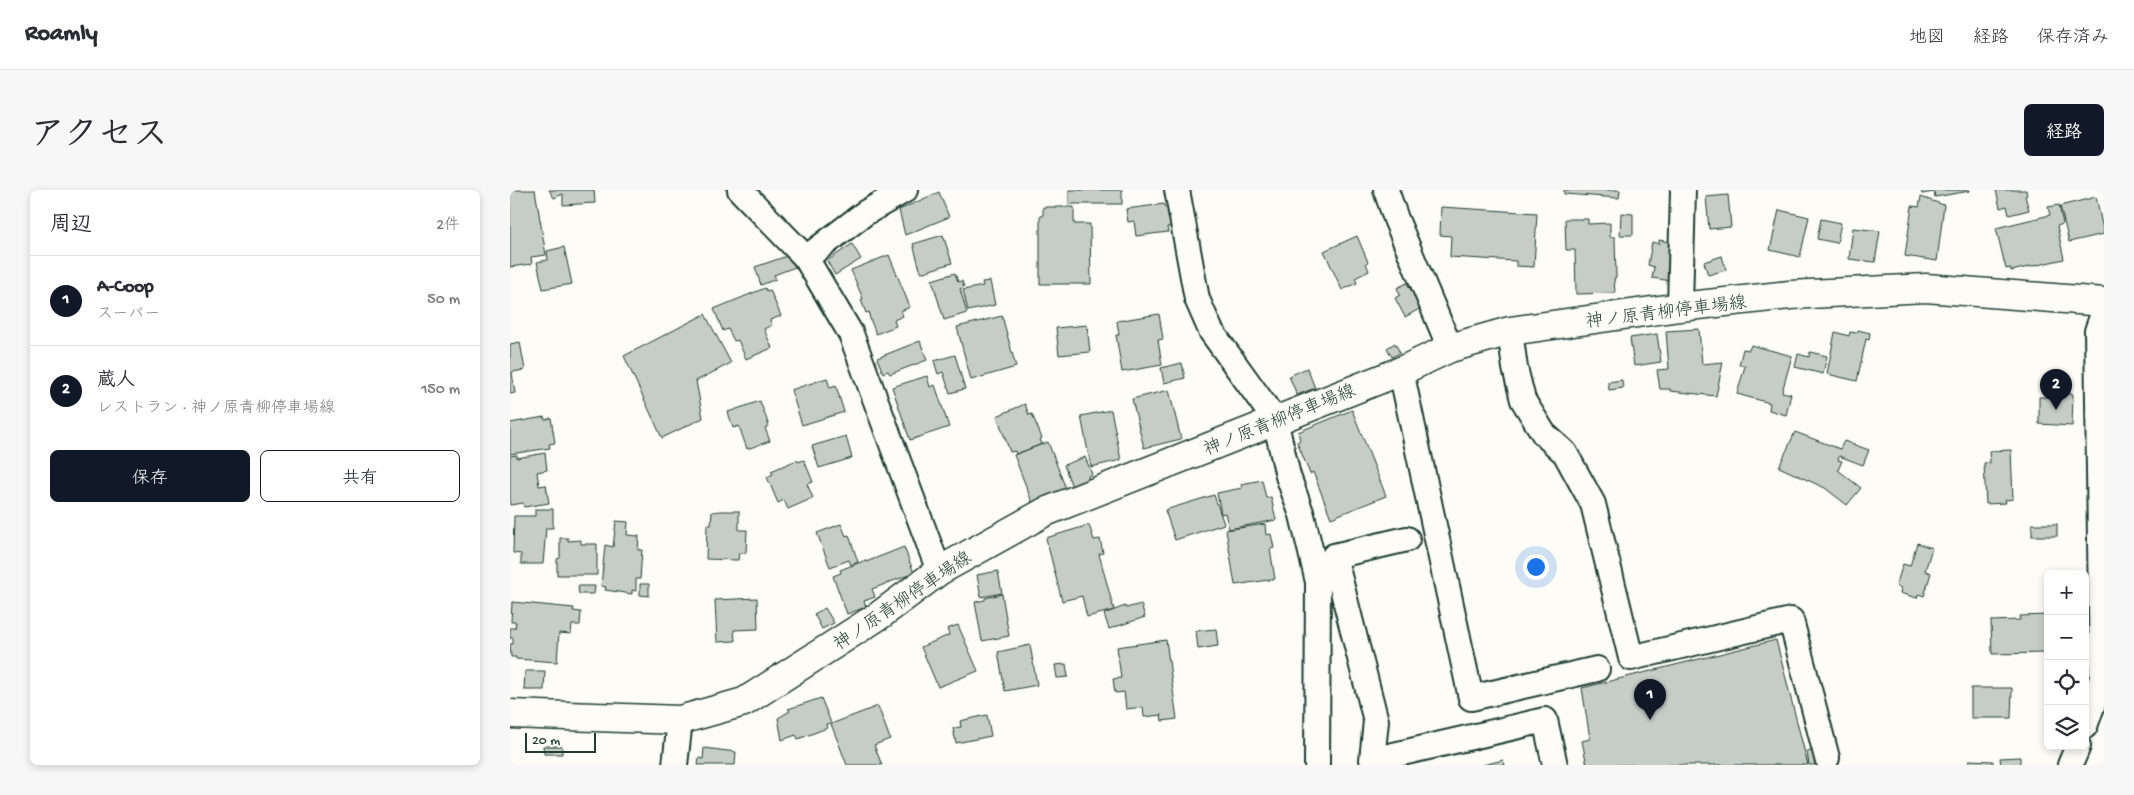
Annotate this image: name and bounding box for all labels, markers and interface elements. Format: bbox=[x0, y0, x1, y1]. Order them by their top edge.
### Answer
text: Roamly bbox=[25, 20, 98, 49]
text: 地図 bbox=[1909, 28, 1945, 49]
text: 経路 bbox=[1973, 28, 2009, 49]
text: 保存済み bbox=[2037, 28, 2109, 49]
button: 経路 bbox=[2024, 104, 2104, 156]
text: アクセス bbox=[30, 117, 168, 158]
text: 周辺 bbox=[50, 214, 92, 239]
text: 2件 bbox=[436, 217, 460, 236]
text: A-Coop bbox=[97, 276, 154, 299]
text: 1 bbox=[63, 291, 69, 310]
text: 50 m bbox=[427, 291, 460, 310]
street label: 神ノ原青柳停車場線 bbox=[1585, 292, 1748, 334]
text: スーパー bbox=[97, 306, 160, 325]
pin: 2 bbox=[2040, 369, 2072, 410]
text: 蔵人 bbox=[97, 370, 135, 393]
street label: 神ノ原青柳停車場線 bbox=[1201, 380, 1359, 461]
text: 2 bbox=[62, 381, 70, 400]
text: 150 m bbox=[421, 381, 460, 400]
text: レストラン · 神ノ原青柳停車場線 bbox=[97, 400, 335, 419]
button: 保存 bbox=[50, 450, 250, 502]
button: 共有 bbox=[260, 450, 460, 502]
street label: 神ノ原青柳停車場線 bbox=[830, 547, 976, 656]
your location bbox=[1523, 554, 1549, 580]
map controls bbox=[2044, 570, 2089, 750]
button: + bbox=[2044, 570, 2089, 615]
button: − bbox=[2044, 615, 2089, 660]
button: locate bbox=[2044, 660, 2089, 705]
pin: 1 bbox=[1634, 679, 1666, 720]
button: layers bbox=[2044, 705, 2089, 750]
scale bar bbox=[525, 730, 596, 753]
text: 20 m bbox=[532, 733, 560, 750]

